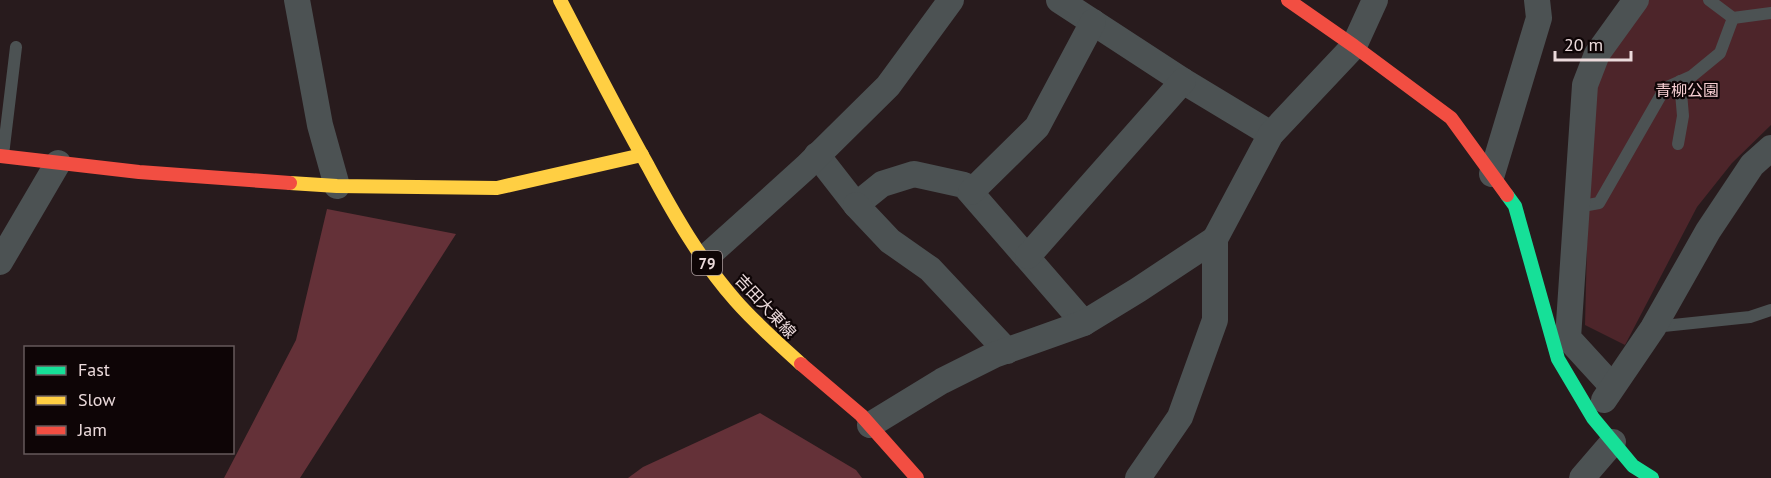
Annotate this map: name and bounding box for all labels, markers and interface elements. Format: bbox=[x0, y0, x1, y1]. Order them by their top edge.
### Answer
scale bar bbox=[1555, 24, 1632, 62]
text: 20 m bbox=[1564, 33, 1603, 56]
park label: 青柳公園 bbox=[1655, 80, 1719, 100]
road number: 79 bbox=[692, 251, 722, 275]
street label: 吉田大東線 bbox=[731, 270, 801, 342]
legend bbox=[24, 346, 234, 454]
text: Fast bbox=[78, 358, 110, 381]
text: Slow bbox=[78, 388, 116, 411]
text: Jam bbox=[77, 418, 107, 441]

